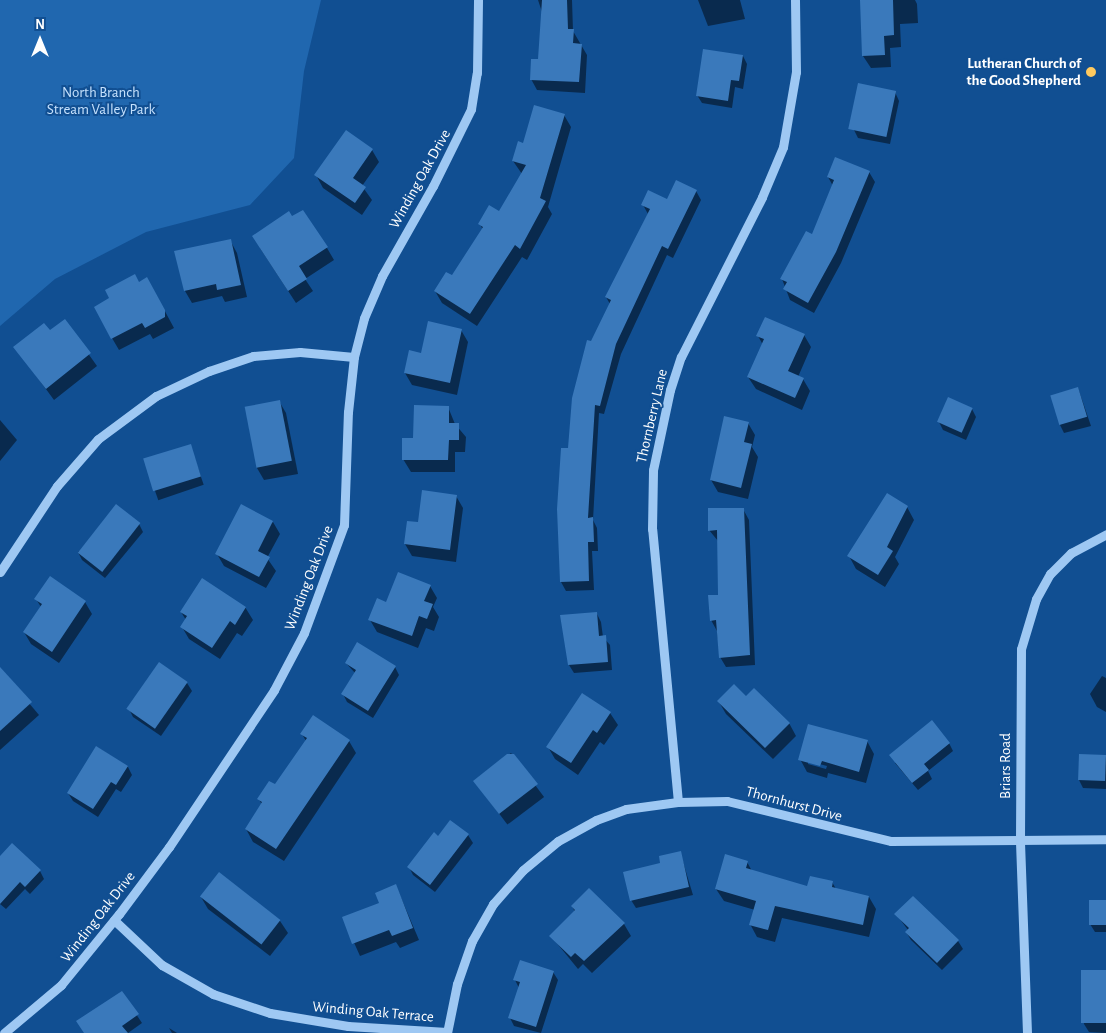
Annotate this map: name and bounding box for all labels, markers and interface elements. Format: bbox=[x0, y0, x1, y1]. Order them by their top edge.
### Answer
north arrow bbox=[15, 15, 65, 65]
text: N bbox=[35, 18, 45, 32]
place label: Lutheran Church of the Good Shepherd bbox=[966, 54, 1081, 89]
marker: Lutheran Church of the Good Shepherd bbox=[1085, 66, 1097, 78]
park label: North Branch Stream Valley Park bbox=[47, 83, 155, 118]
street label: Winding Oak Drive bbox=[385, 126, 455, 232]
street label: Thornberry Lane bbox=[632, 367, 672, 465]
street label: Winding Oak Drive bbox=[281, 523, 337, 633]
street label: Briars Road bbox=[997, 733, 1015, 799]
street label: Thornhurst Drive bbox=[744, 783, 844, 825]
street label: Winding Oak Drive bbox=[57, 868, 139, 966]
street label: Winding Oak Terrace bbox=[312, 998, 434, 1026]

